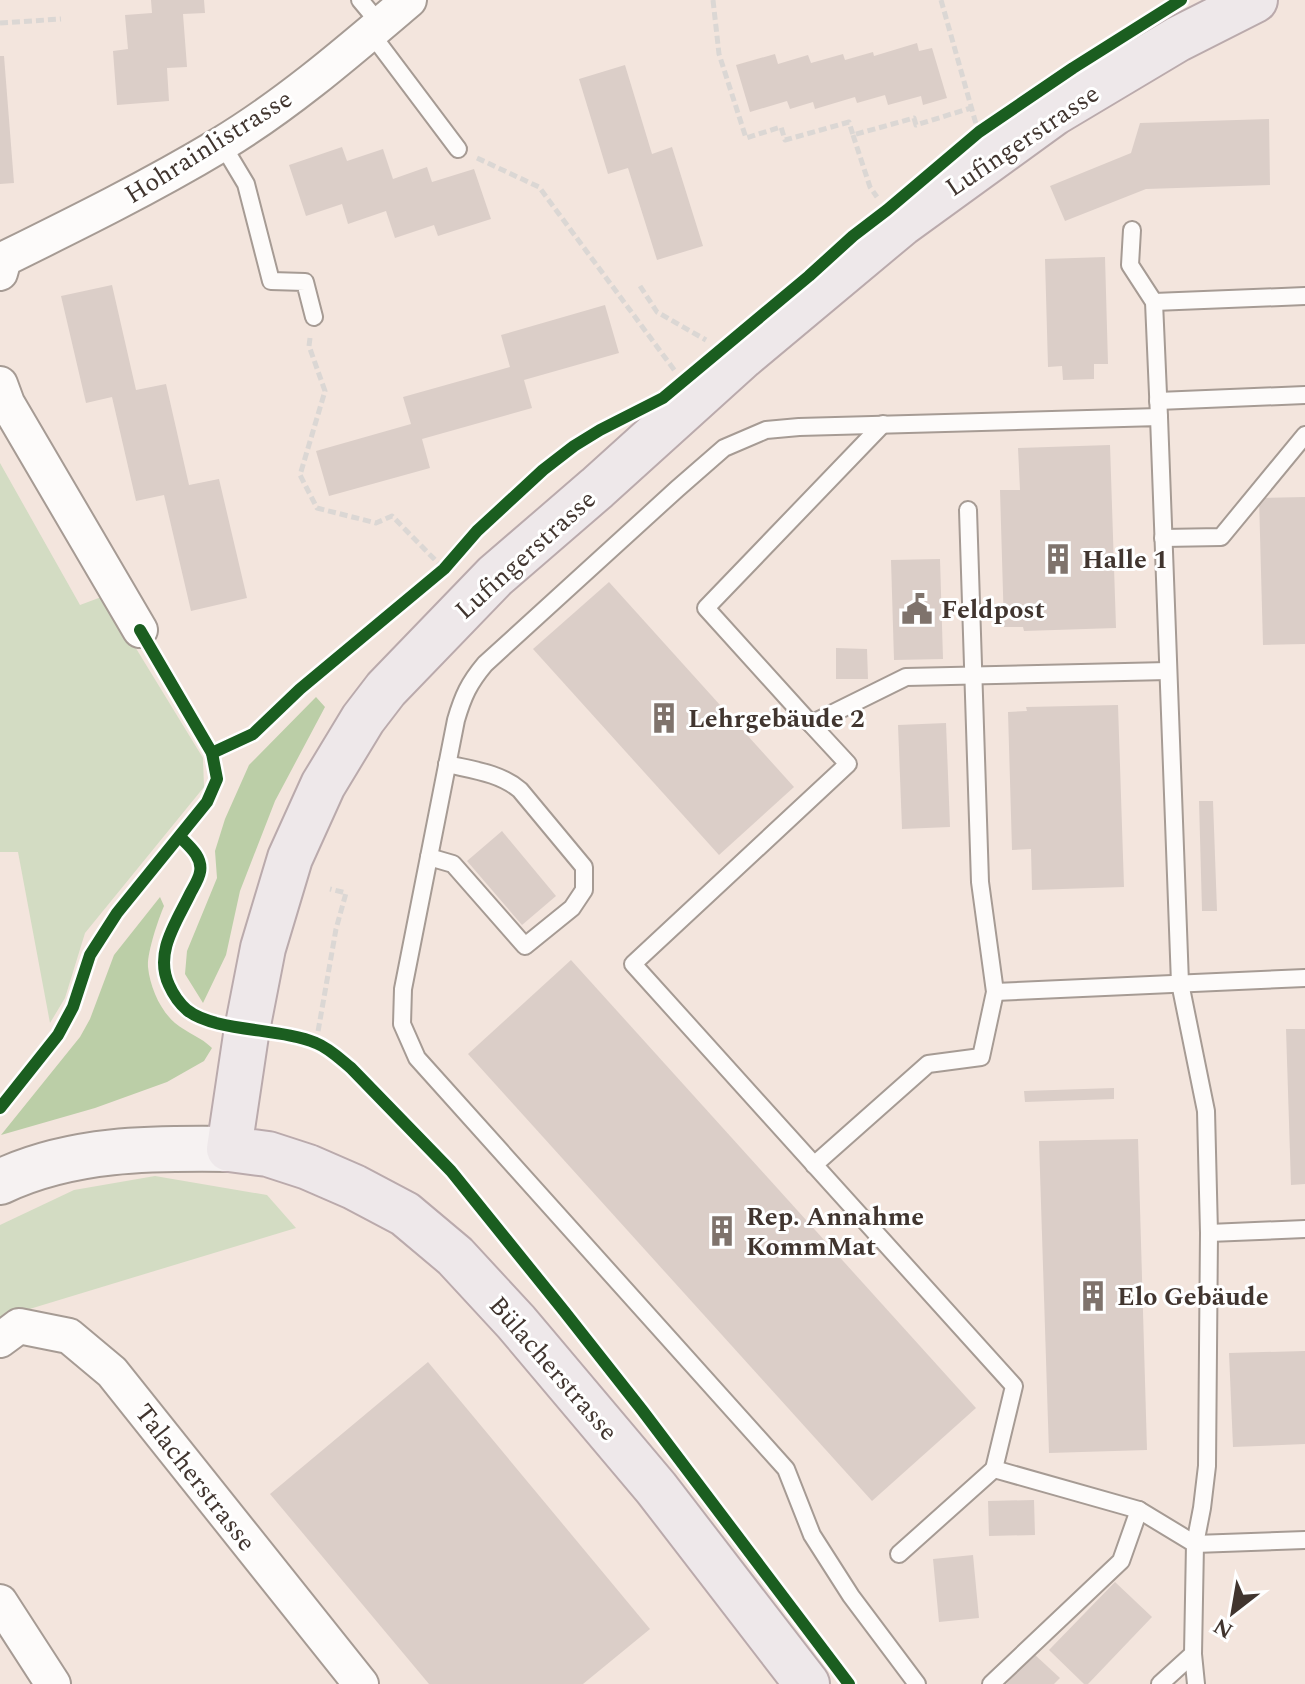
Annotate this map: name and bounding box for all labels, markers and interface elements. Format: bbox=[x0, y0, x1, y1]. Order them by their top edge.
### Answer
street label: Lufingerstrasse bbox=[937, 74, 1108, 207]
street label: Hohrainlistrasse bbox=[117, 79, 300, 214]
street label: Lufingerstrasse bbox=[446, 480, 605, 629]
place label: Halle 1 bbox=[1082, 540, 1168, 580]
building icon: Halle 1 bbox=[1041, 542, 1075, 576]
place label: Feldpost bbox=[941, 590, 1045, 630]
public building icon: Feldpost bbox=[900, 592, 934, 626]
place label: Lehrgebäude 2 bbox=[688, 699, 865, 739]
building icon: Lehrgebäude 2 bbox=[647, 701, 681, 735]
place label: Rep. Annahme KommMat bbox=[746, 1197, 924, 1267]
building icon: Rep. Annahme KommMat bbox=[705, 1214, 739, 1248]
place label: Elo Gebäude bbox=[1117, 1277, 1269, 1317]
building icon: Elo Gebäude bbox=[1076, 1279, 1110, 1313]
street label: Bülacherstrasse bbox=[479, 1287, 628, 1450]
street label: Talacherstrasse bbox=[125, 1395, 266, 1560]
north arrow bbox=[1193, 1572, 1273, 1652]
text: N bbox=[1207, 1609, 1240, 1647]

